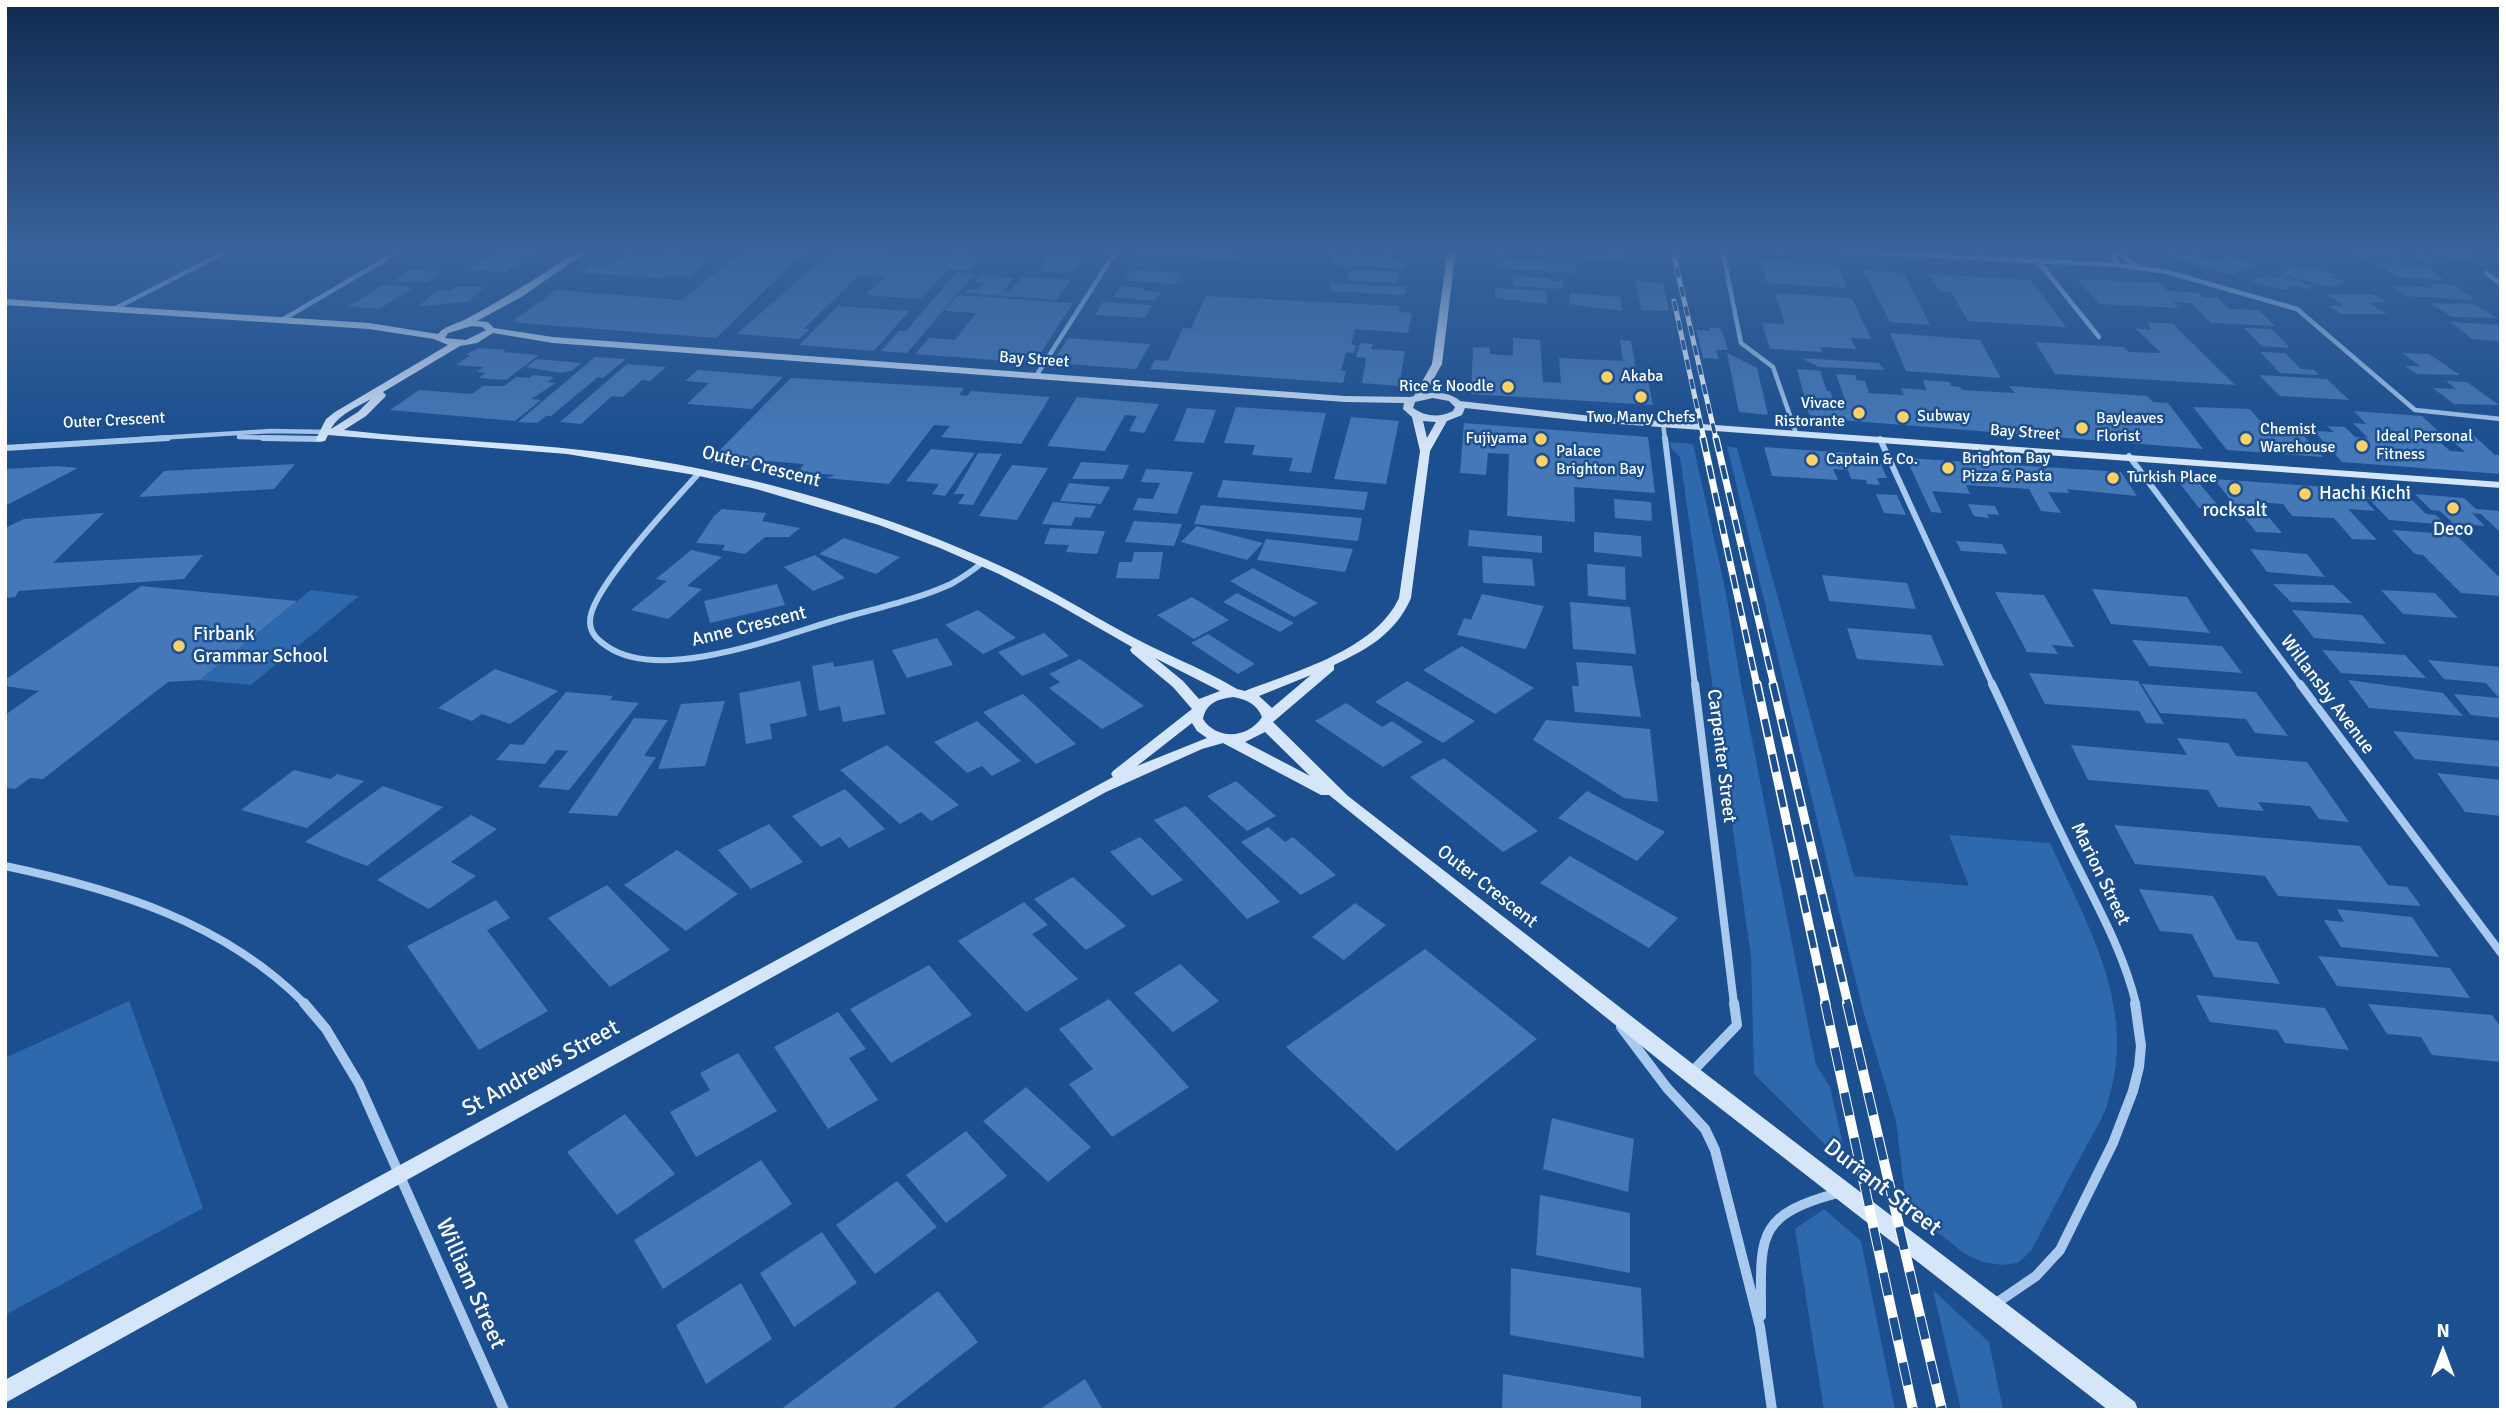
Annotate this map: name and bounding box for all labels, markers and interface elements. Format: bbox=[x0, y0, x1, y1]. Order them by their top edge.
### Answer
street label: Bay Street bbox=[998, 348, 1070, 372]
place label: Akaba bbox=[1621, 367, 1663, 387]
marker: Akaba bbox=[1599, 369, 1615, 385]
place label: Rice & Noodle bbox=[1399, 377, 1494, 397]
marker: Rice & Noodle bbox=[1500, 379, 1516, 395]
marker: Two Many Chefs bbox=[1633, 389, 1649, 405]
place label: Vivace Ristorante bbox=[1774, 394, 1845, 432]
marker: Vivace Ristorante bbox=[1851, 405, 1867, 421]
place label: Subway bbox=[1917, 407, 1970, 427]
place label: Two Many Chefs bbox=[1586, 408, 1696, 428]
street label: Outer Crescent bbox=[62, 409, 166, 433]
marker: Subway bbox=[1895, 409, 1911, 425]
place label: Bayleaves Florist bbox=[2096, 409, 2164, 447]
marker: Bayleaves Florist bbox=[2074, 420, 2090, 436]
place label: Chemist Warehouse bbox=[2260, 420, 2336, 458]
street label: Bay Street bbox=[1989, 421, 2061, 445]
place label: Ideal Personal Fitness bbox=[2376, 427, 2473, 465]
place label: Fujiyama bbox=[1465, 429, 1527, 449]
marker: Fujiyama bbox=[1533, 431, 1549, 447]
marker: Chemist Warehouse bbox=[2238, 431, 2254, 447]
marker: Ideal Personal Fitness bbox=[2354, 438, 2370, 454]
street label: Outer Crescent bbox=[699, 441, 823, 493]
place label: Palace Brighton Bay bbox=[1556, 442, 1644, 480]
place label: Brighton Bay Pizza & Pasta bbox=[1962, 449, 2052, 487]
place label: Captain & Co. bbox=[1826, 450, 1918, 470]
marker: Captain & Co. bbox=[1804, 452, 1820, 468]
marker: Palace Brighton Bay bbox=[1534, 453, 1550, 469]
marker: Brighton Bay Pizza & Pasta bbox=[1940, 460, 1956, 476]
place label: Turkish Place bbox=[2127, 468, 2217, 488]
marker: Turkish Place bbox=[2105, 470, 2121, 486]
marker: rocksalt bbox=[2227, 481, 2243, 497]
place label: Hachi Kichi bbox=[2319, 483, 2411, 505]
marker: Hachi Kichi bbox=[2297, 486, 2313, 502]
place label: rocksalt bbox=[2203, 500, 2267, 522]
marker: Deco bbox=[2445, 500, 2461, 516]
place label: Deco bbox=[2433, 519, 2473, 541]
street label: Anne Crescent bbox=[689, 602, 809, 652]
place label: Firbank Grammar School bbox=[193, 624, 328, 668]
street label: Willansby Avenue bbox=[2275, 631, 2379, 759]
marker: Firbank Grammar School bbox=[171, 638, 187, 654]
street label: Carpenter Street bbox=[1701, 688, 1741, 824]
street label: Marion Street bbox=[2065, 819, 2135, 929]
street label: Outer Crescent bbox=[1432, 841, 1542, 933]
street label: St Andrews Street bbox=[458, 1014, 624, 1124]
street label: Durrant Street bbox=[1818, 1134, 1946, 1242]
street label: William Street bbox=[429, 1214, 511, 1354]
north arrow bbox=[2408, 1317, 2478, 1387]
text: N bbox=[2436, 1319, 2450, 1343]

